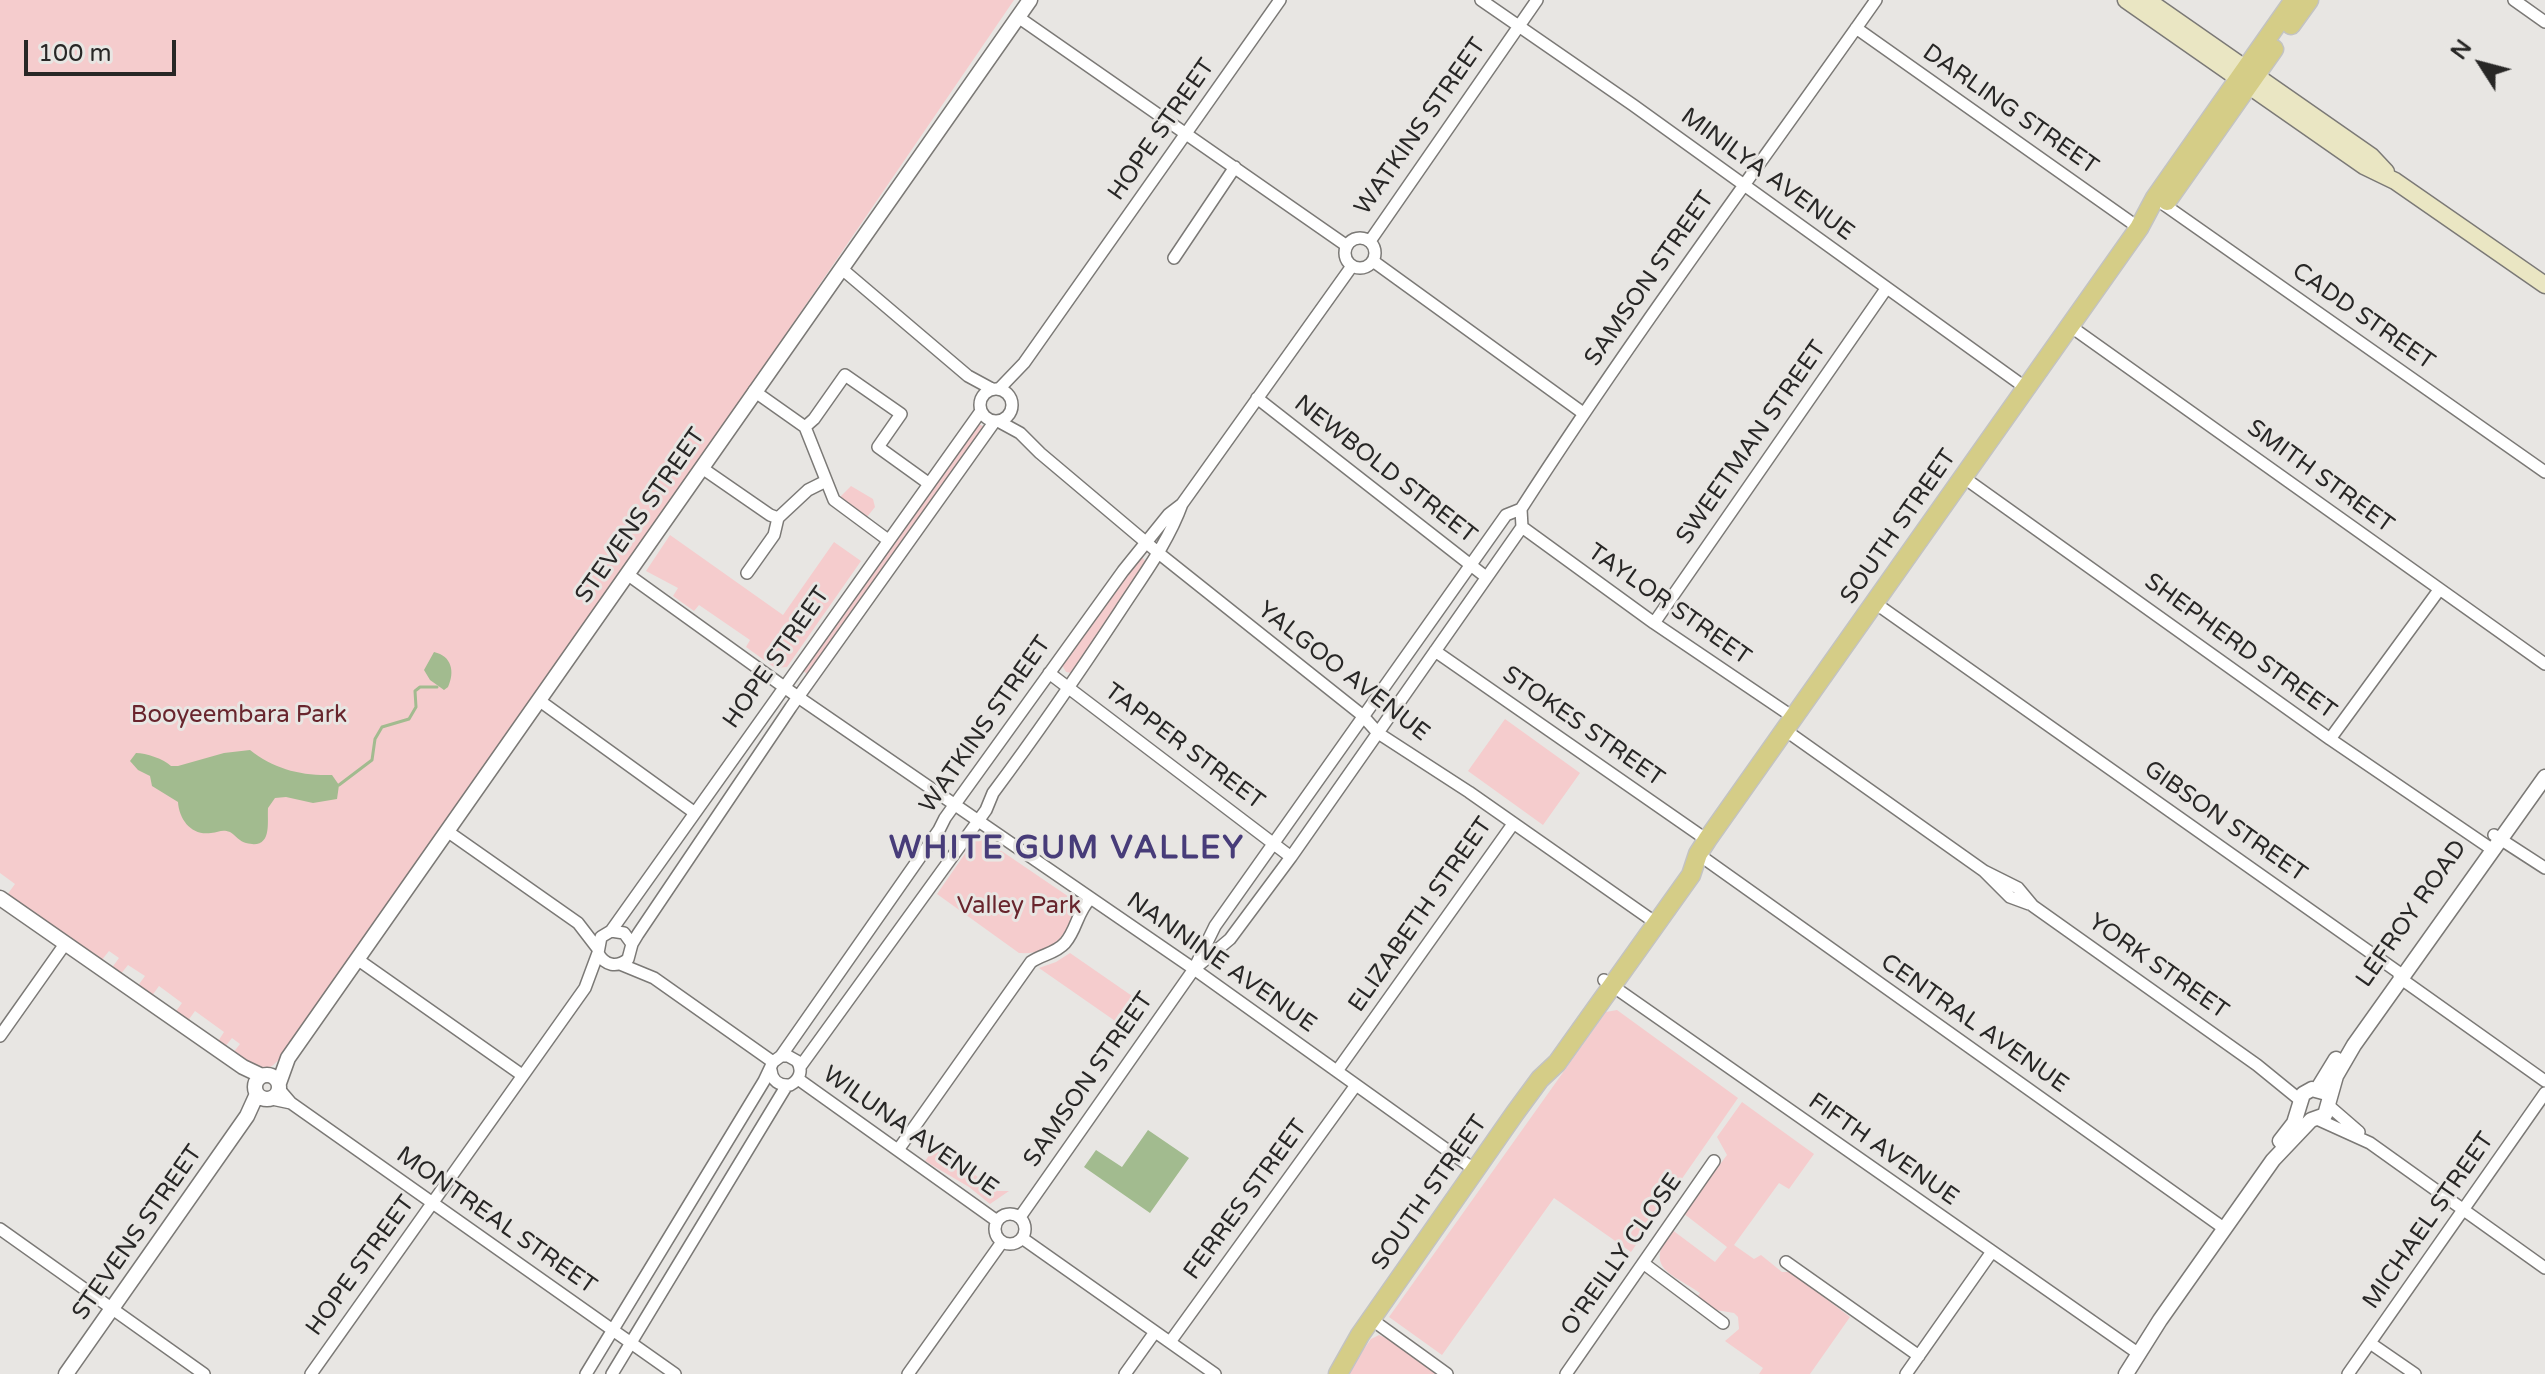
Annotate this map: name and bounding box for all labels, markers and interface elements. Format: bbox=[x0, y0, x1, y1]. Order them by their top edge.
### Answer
scale bar bbox=[28, 24, 180, 74]
north arrow bbox=[2441, 24, 2521, 104]
street label: WATKINS STREET bbox=[1349, 33, 1493, 221]
text: N bbox=[2446, 35, 2477, 65]
text: 100 m bbox=[38, 39, 112, 68]
street label: DARLING STREET bbox=[1917, 39, 2103, 181]
street label: HOPE STREET bbox=[1103, 54, 1221, 206]
street label: MINILYA AVENUE bbox=[1675, 102, 1859, 248]
street label: SAMSON STREET bbox=[1579, 186, 1721, 372]
street label: CADD STREET bbox=[2286, 257, 2440, 377]
street label: SWEETMAN STREET bbox=[1671, 336, 1833, 550]
street label: NEWBOLD STREET bbox=[1288, 390, 1482, 550]
street label: SMITH STREET bbox=[2241, 414, 2399, 540]
street label: STEVENS STREET bbox=[570, 423, 712, 609]
street label: SOUTH STREET bbox=[1835, 444, 1963, 610]
street label: TAYLOR STREET bbox=[1582, 538, 1756, 672]
street label: SHEPHERD STREET bbox=[2139, 568, 2341, 726]
street label: HOPE STREET bbox=[718, 582, 836, 734]
street label: YALGOO AVENUE bbox=[1251, 596, 1435, 748]
street label: WATKINS STREET bbox=[914, 631, 1058, 819]
street label: STOKES STREET bbox=[1497, 661, 1669, 793]
street label: TAPPER STREET bbox=[1098, 677, 1270, 817]
park label: Booyeembara Park bbox=[131, 702, 347, 730]
street label: GIBSON STREET bbox=[2138, 755, 2312, 889]
street label: ELIZABETH STREET bbox=[1343, 812, 1499, 1018]
district label: WHITE GUM VALLEY bbox=[889, 831, 1245, 869]
street label: LEFROY ROAD bbox=[2351, 835, 2473, 993]
street label: NANNINE AVENUE bbox=[1121, 887, 1321, 1039]
park label: Valley Park bbox=[957, 893, 1081, 921]
street label: YORK STREET bbox=[2082, 908, 2234, 1026]
street label: CENTRAL AVENUE bbox=[1875, 948, 2073, 1100]
street label: SAMSON STREET bbox=[1018, 987, 1160, 1173]
street label: WILUNA AVENUE bbox=[817, 1061, 1003, 1203]
street label: FIFTH AVENUE bbox=[1802, 1088, 1964, 1212]
street label: SOUTH STREET bbox=[1366, 1110, 1494, 1276]
street label: FERRES STREET bbox=[1178, 1114, 1314, 1286]
street label: MICHAEL STREET bbox=[2357, 1127, 2501, 1315]
street label: STEVENS STREET bbox=[67, 1140, 209, 1326]
street label: MONTREAL STREET bbox=[390, 1141, 602, 1301]
street label: O'REILLY CLOSE bbox=[1555, 1168, 1689, 1342]
street label: HOPE STREET bbox=[301, 1190, 421, 1342]

